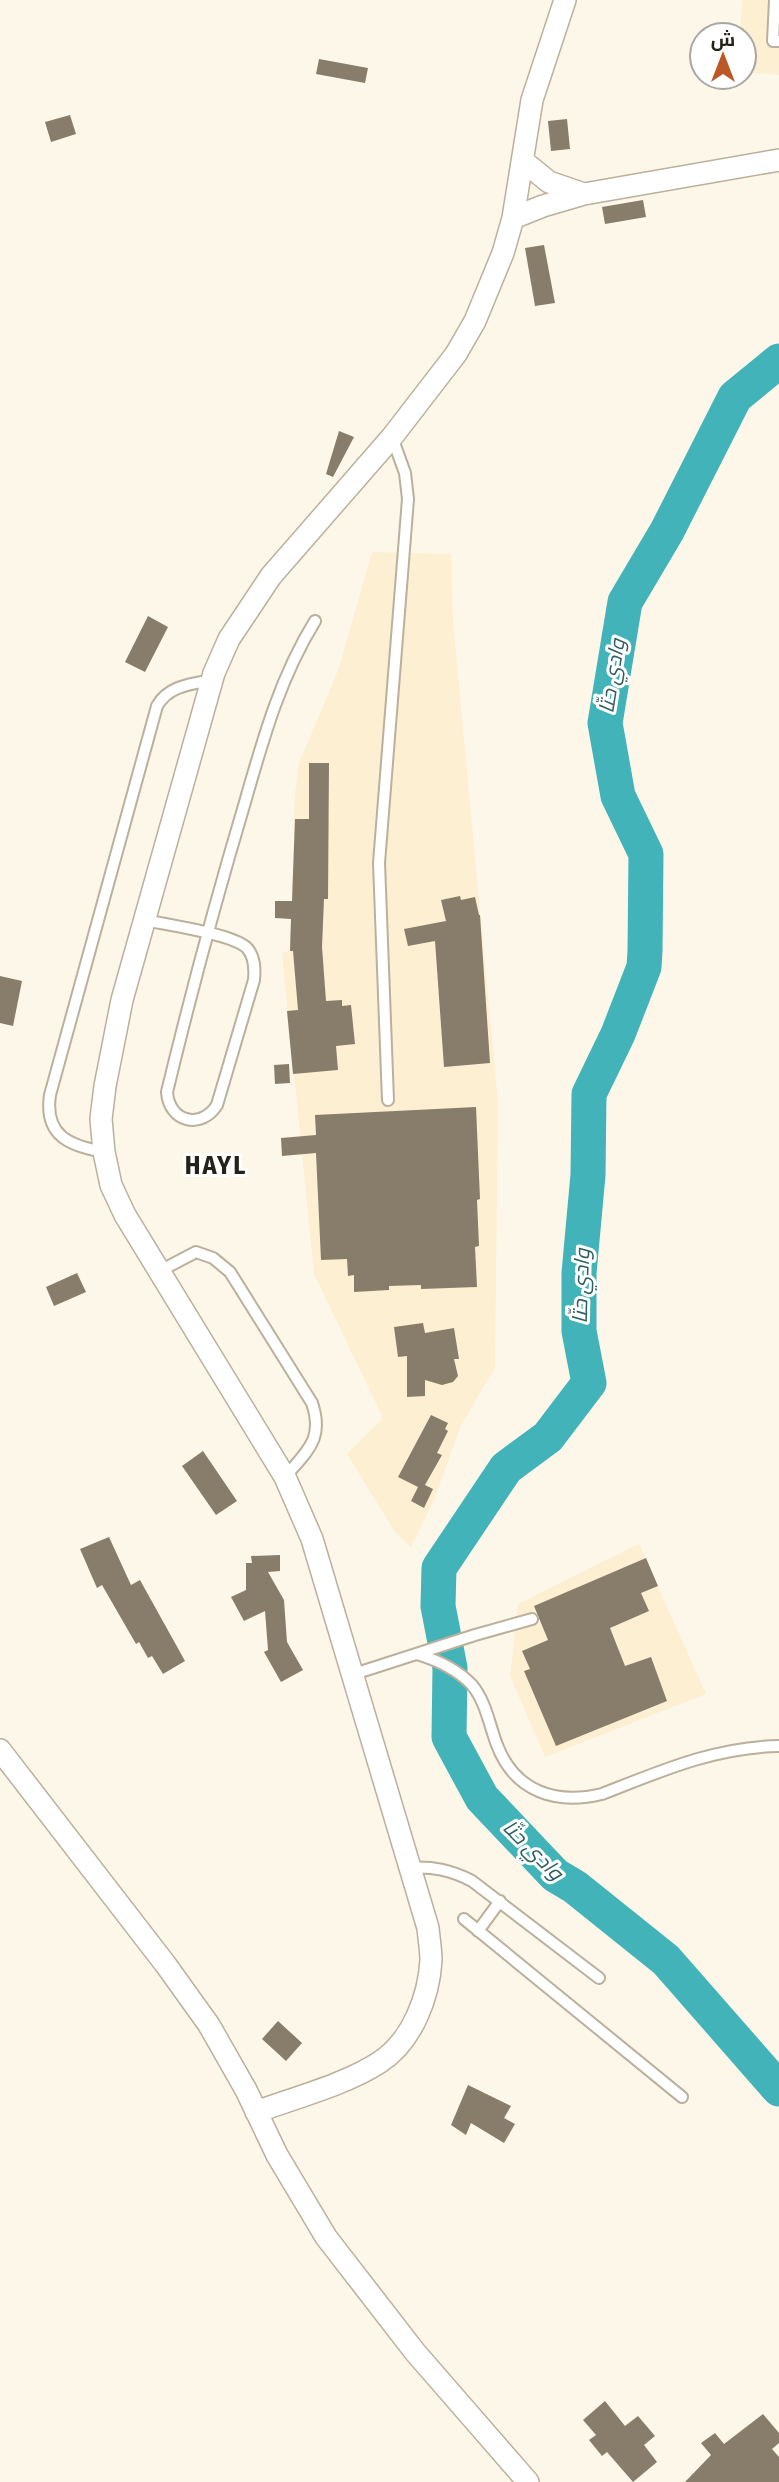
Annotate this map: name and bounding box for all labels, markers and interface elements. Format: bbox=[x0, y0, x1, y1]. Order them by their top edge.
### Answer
north arrow bbox=[688, 21, 758, 91]
text: ش bbox=[711, 28, 735, 51]
water label: وادي حتّا bbox=[593, 635, 635, 716]
district label: HAYL bbox=[185, 1150, 247, 1181]
water label: وادي حتّا bbox=[567, 1247, 599, 1324]
water label: وادي حتّا bbox=[494, 1814, 570, 1890]

